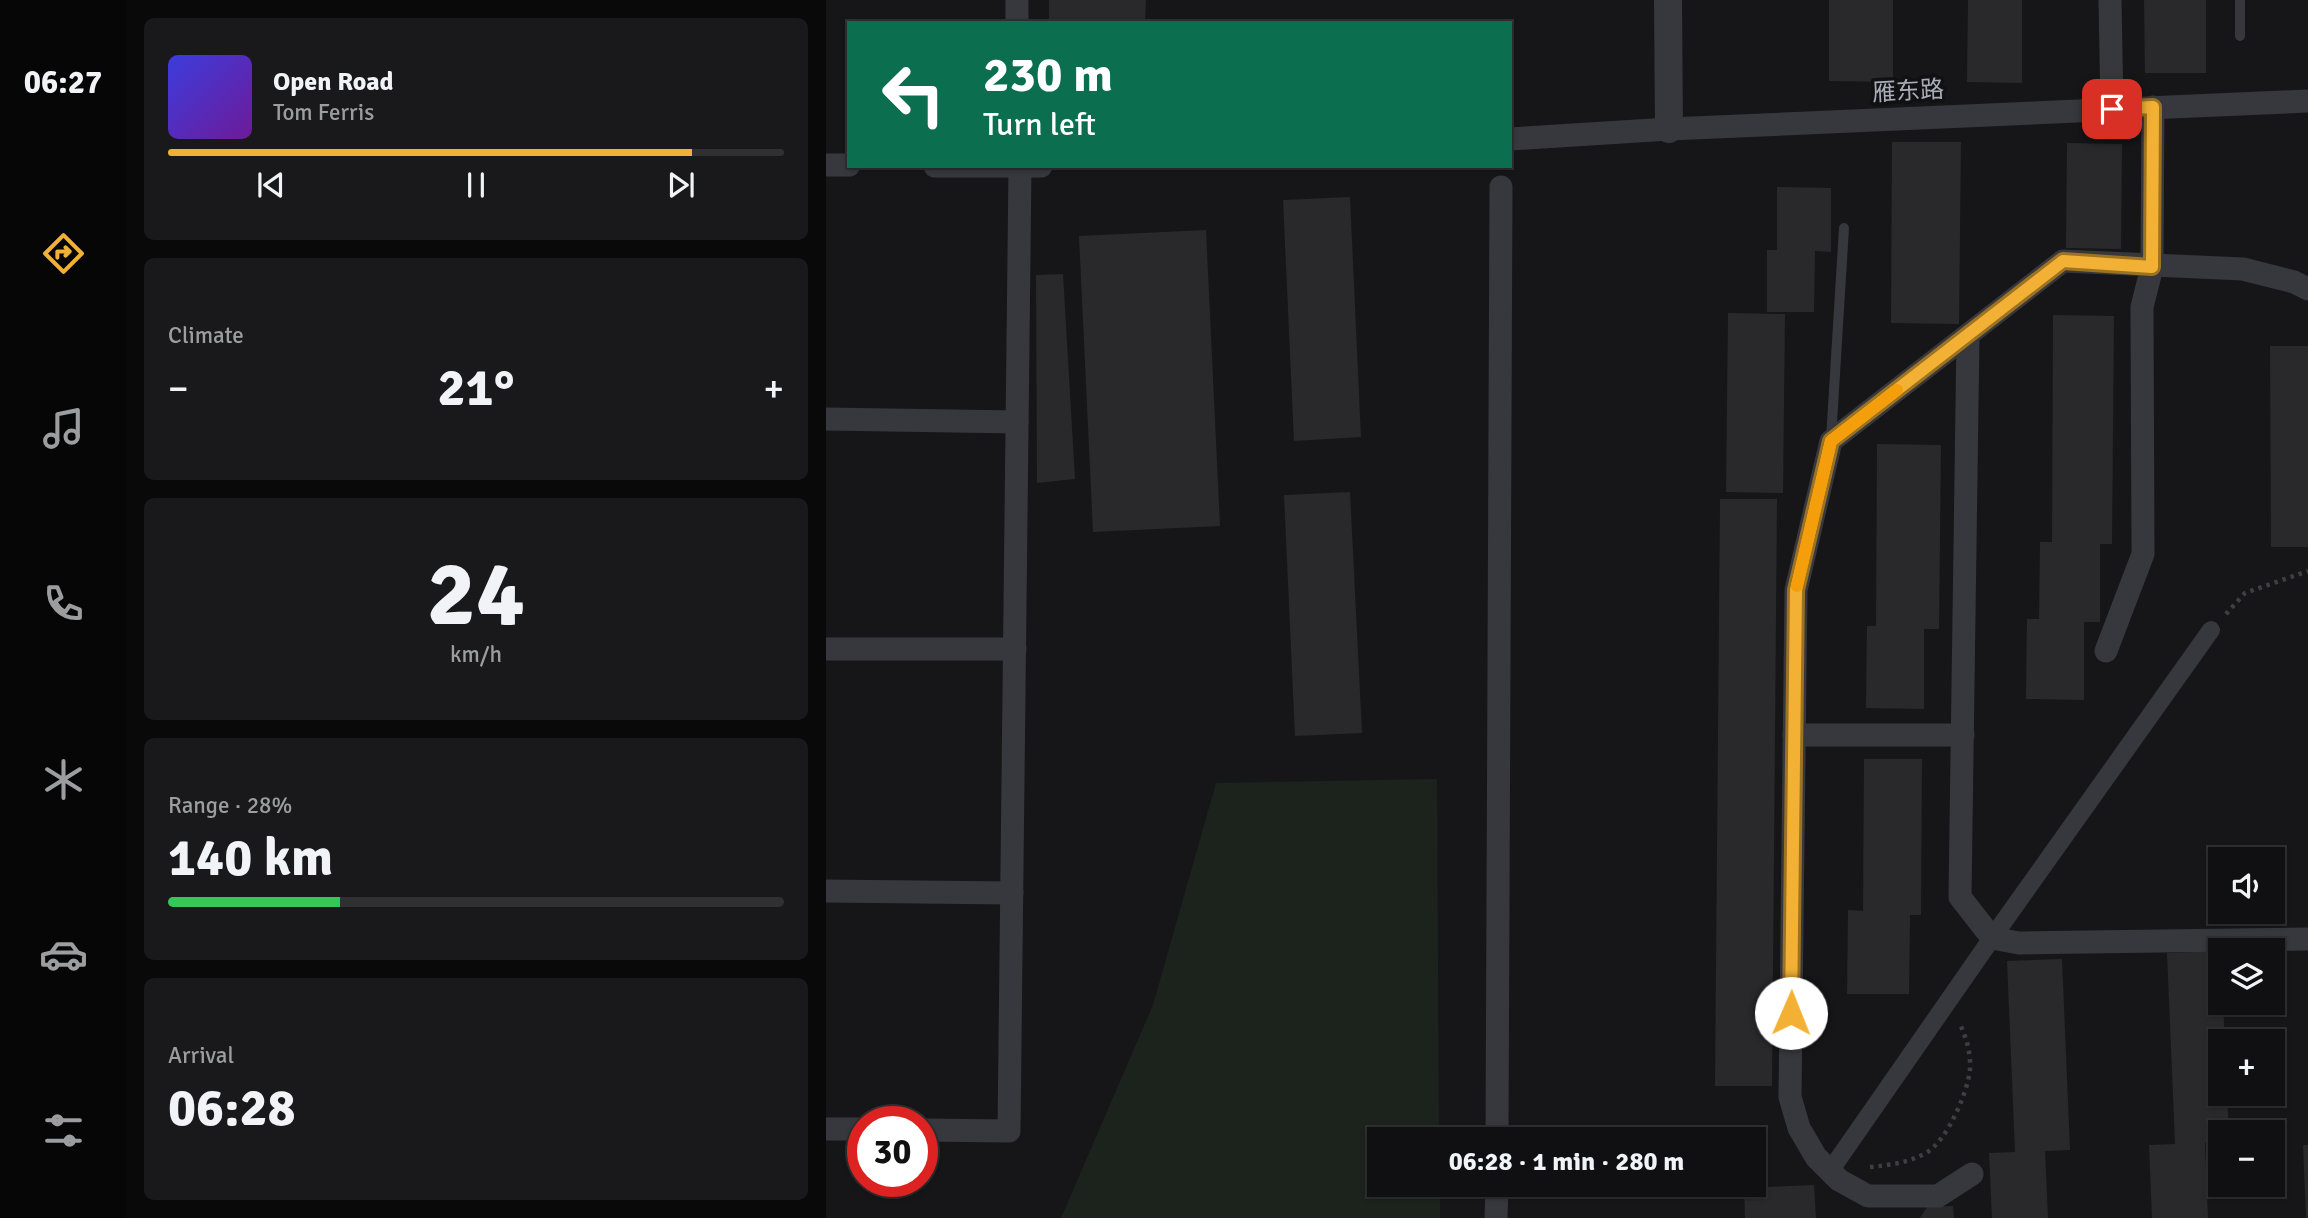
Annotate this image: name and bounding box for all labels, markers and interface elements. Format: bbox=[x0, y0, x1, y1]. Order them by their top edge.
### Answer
text: 230 m bbox=[983, 45, 1113, 105]
icon: left bbox=[868, 49, 959, 140]
text: 06:27 bbox=[24, 63, 102, 102]
text: Open Road bbox=[273, 66, 394, 98]
street label: 雁东路 bbox=[1871, 74, 1945, 108]
pin bbox=[2082, 79, 2142, 139]
icon: arrive bbox=[2093, 90, 2131, 128]
text: Tom Ferris bbox=[273, 98, 374, 127]
text: Turn left bbox=[983, 105, 1096, 144]
icon: previous bbox=[252, 166, 290, 204]
icon: pause bbox=[457, 166, 495, 204]
icon: next bbox=[662, 166, 700, 204]
icon: directions bbox=[39, 229, 88, 278]
text: Climate bbox=[168, 321, 244, 350]
text: 21° bbox=[438, 356, 514, 420]
text: − bbox=[168, 365, 189, 412]
text: + bbox=[763, 365, 784, 412]
icon: music bbox=[39, 404, 88, 453]
text: 24 bbox=[427, 538, 525, 651]
icon: phone bbox=[39, 579, 88, 628]
text: km/h bbox=[450, 640, 502, 669]
icon: climate bbox=[39, 755, 88, 804]
text: Range · 28% bbox=[168, 791, 292, 820]
text: 140 km bbox=[168, 826, 333, 890]
map controls bbox=[2208, 847, 2285, 1197]
button: sound bbox=[2208, 847, 2285, 924]
icon: car bbox=[39, 930, 88, 979]
button: layers bbox=[2208, 938, 2285, 1015]
position arrow bbox=[1754, 976, 1828, 1050]
button: + bbox=[2208, 1029, 2285, 1106]
text: Arrival bbox=[168, 1041, 234, 1070]
text: 06:28 bbox=[168, 1076, 296, 1140]
icon: filters bbox=[39, 1106, 88, 1155]
speed limit sign: 30 bbox=[847, 1106, 938, 1197]
button: − bbox=[2208, 1120, 2285, 1197]
text: 06:28 · 1 min · 280 m bbox=[1449, 1146, 1684, 1178]

